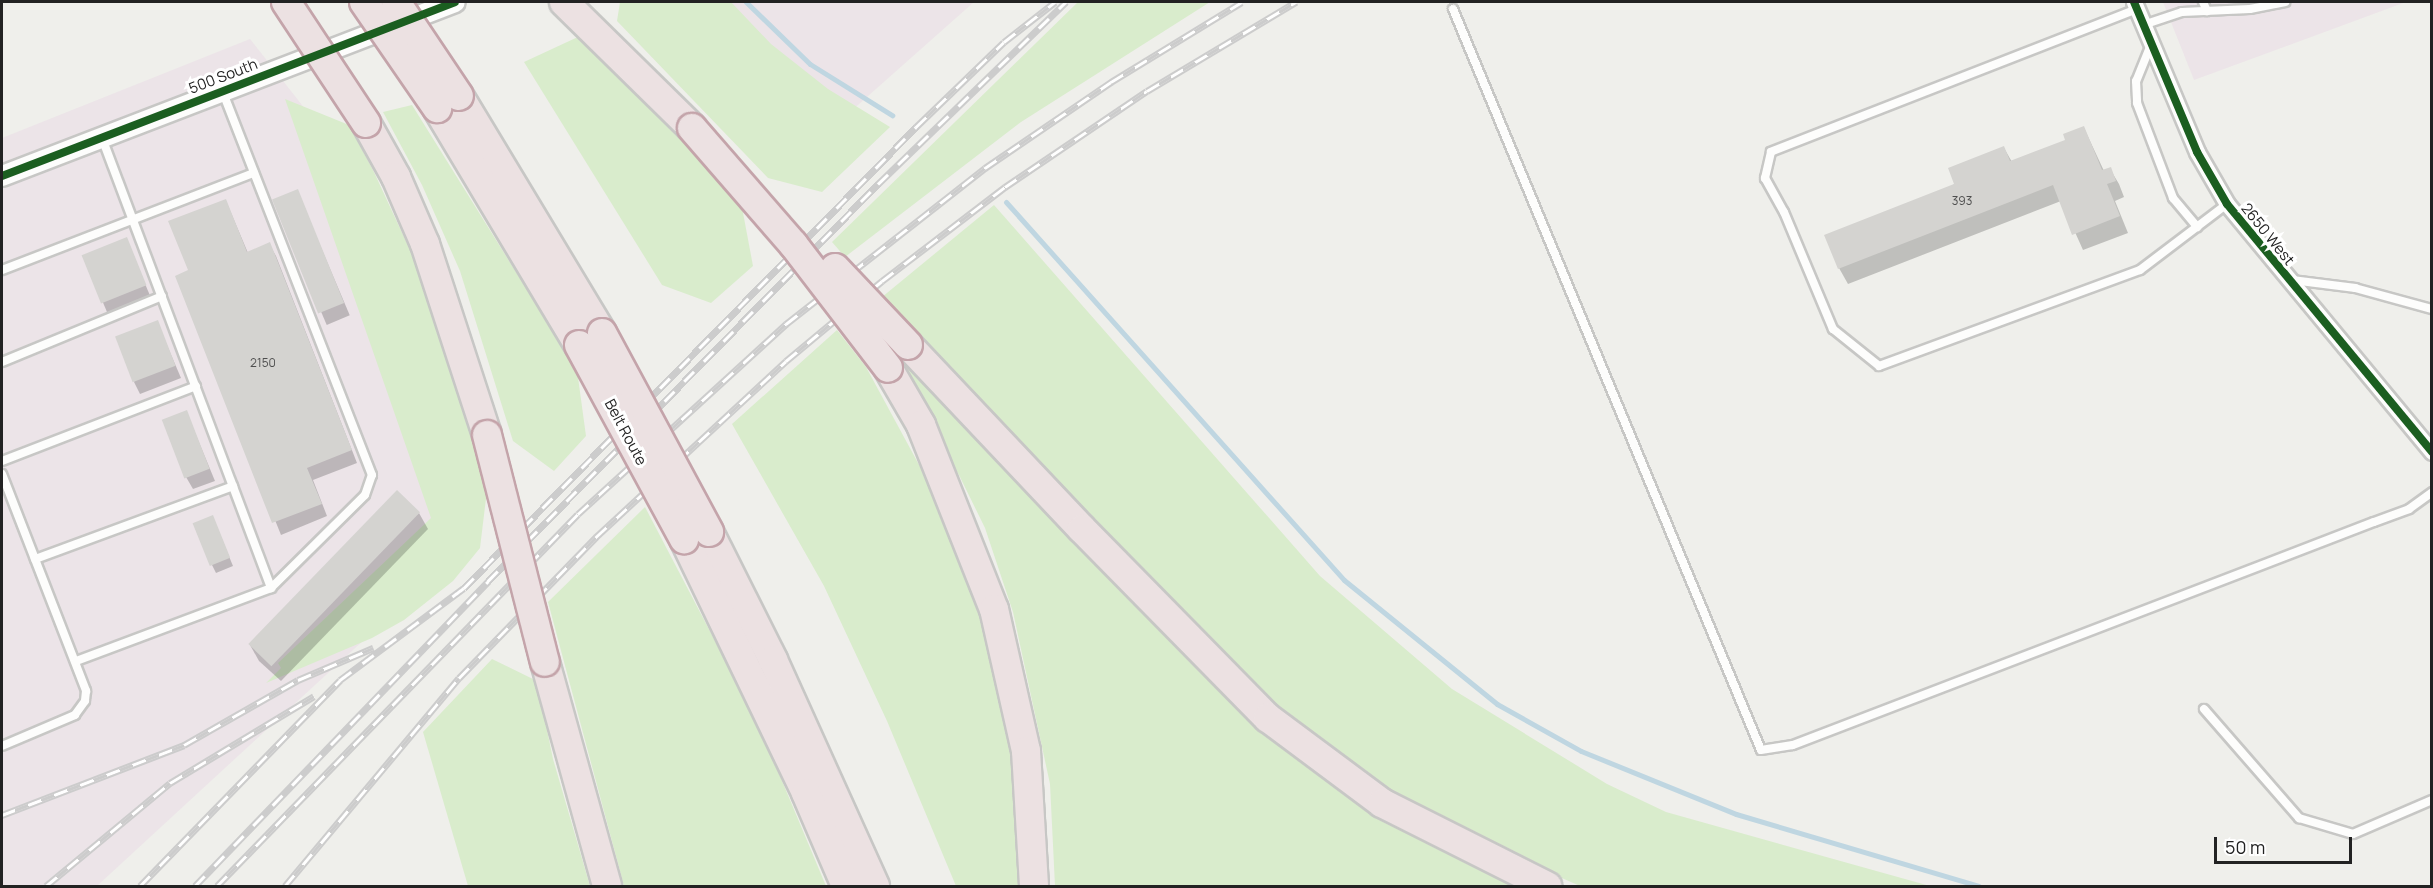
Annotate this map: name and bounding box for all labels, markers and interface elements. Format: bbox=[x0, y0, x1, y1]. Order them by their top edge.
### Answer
street label: 500 South bbox=[186, 55, 260, 97]
house number: 393 bbox=[1952, 194, 1972, 208]
street label: 2650 West bbox=[2238, 199, 2298, 269]
house number: 2150 bbox=[250, 356, 276, 370]
street label: Belt Route bbox=[601, 396, 651, 468]
scale bar bbox=[2217, 825, 2355, 863]
text: 50 m bbox=[2225, 835, 2265, 859]

